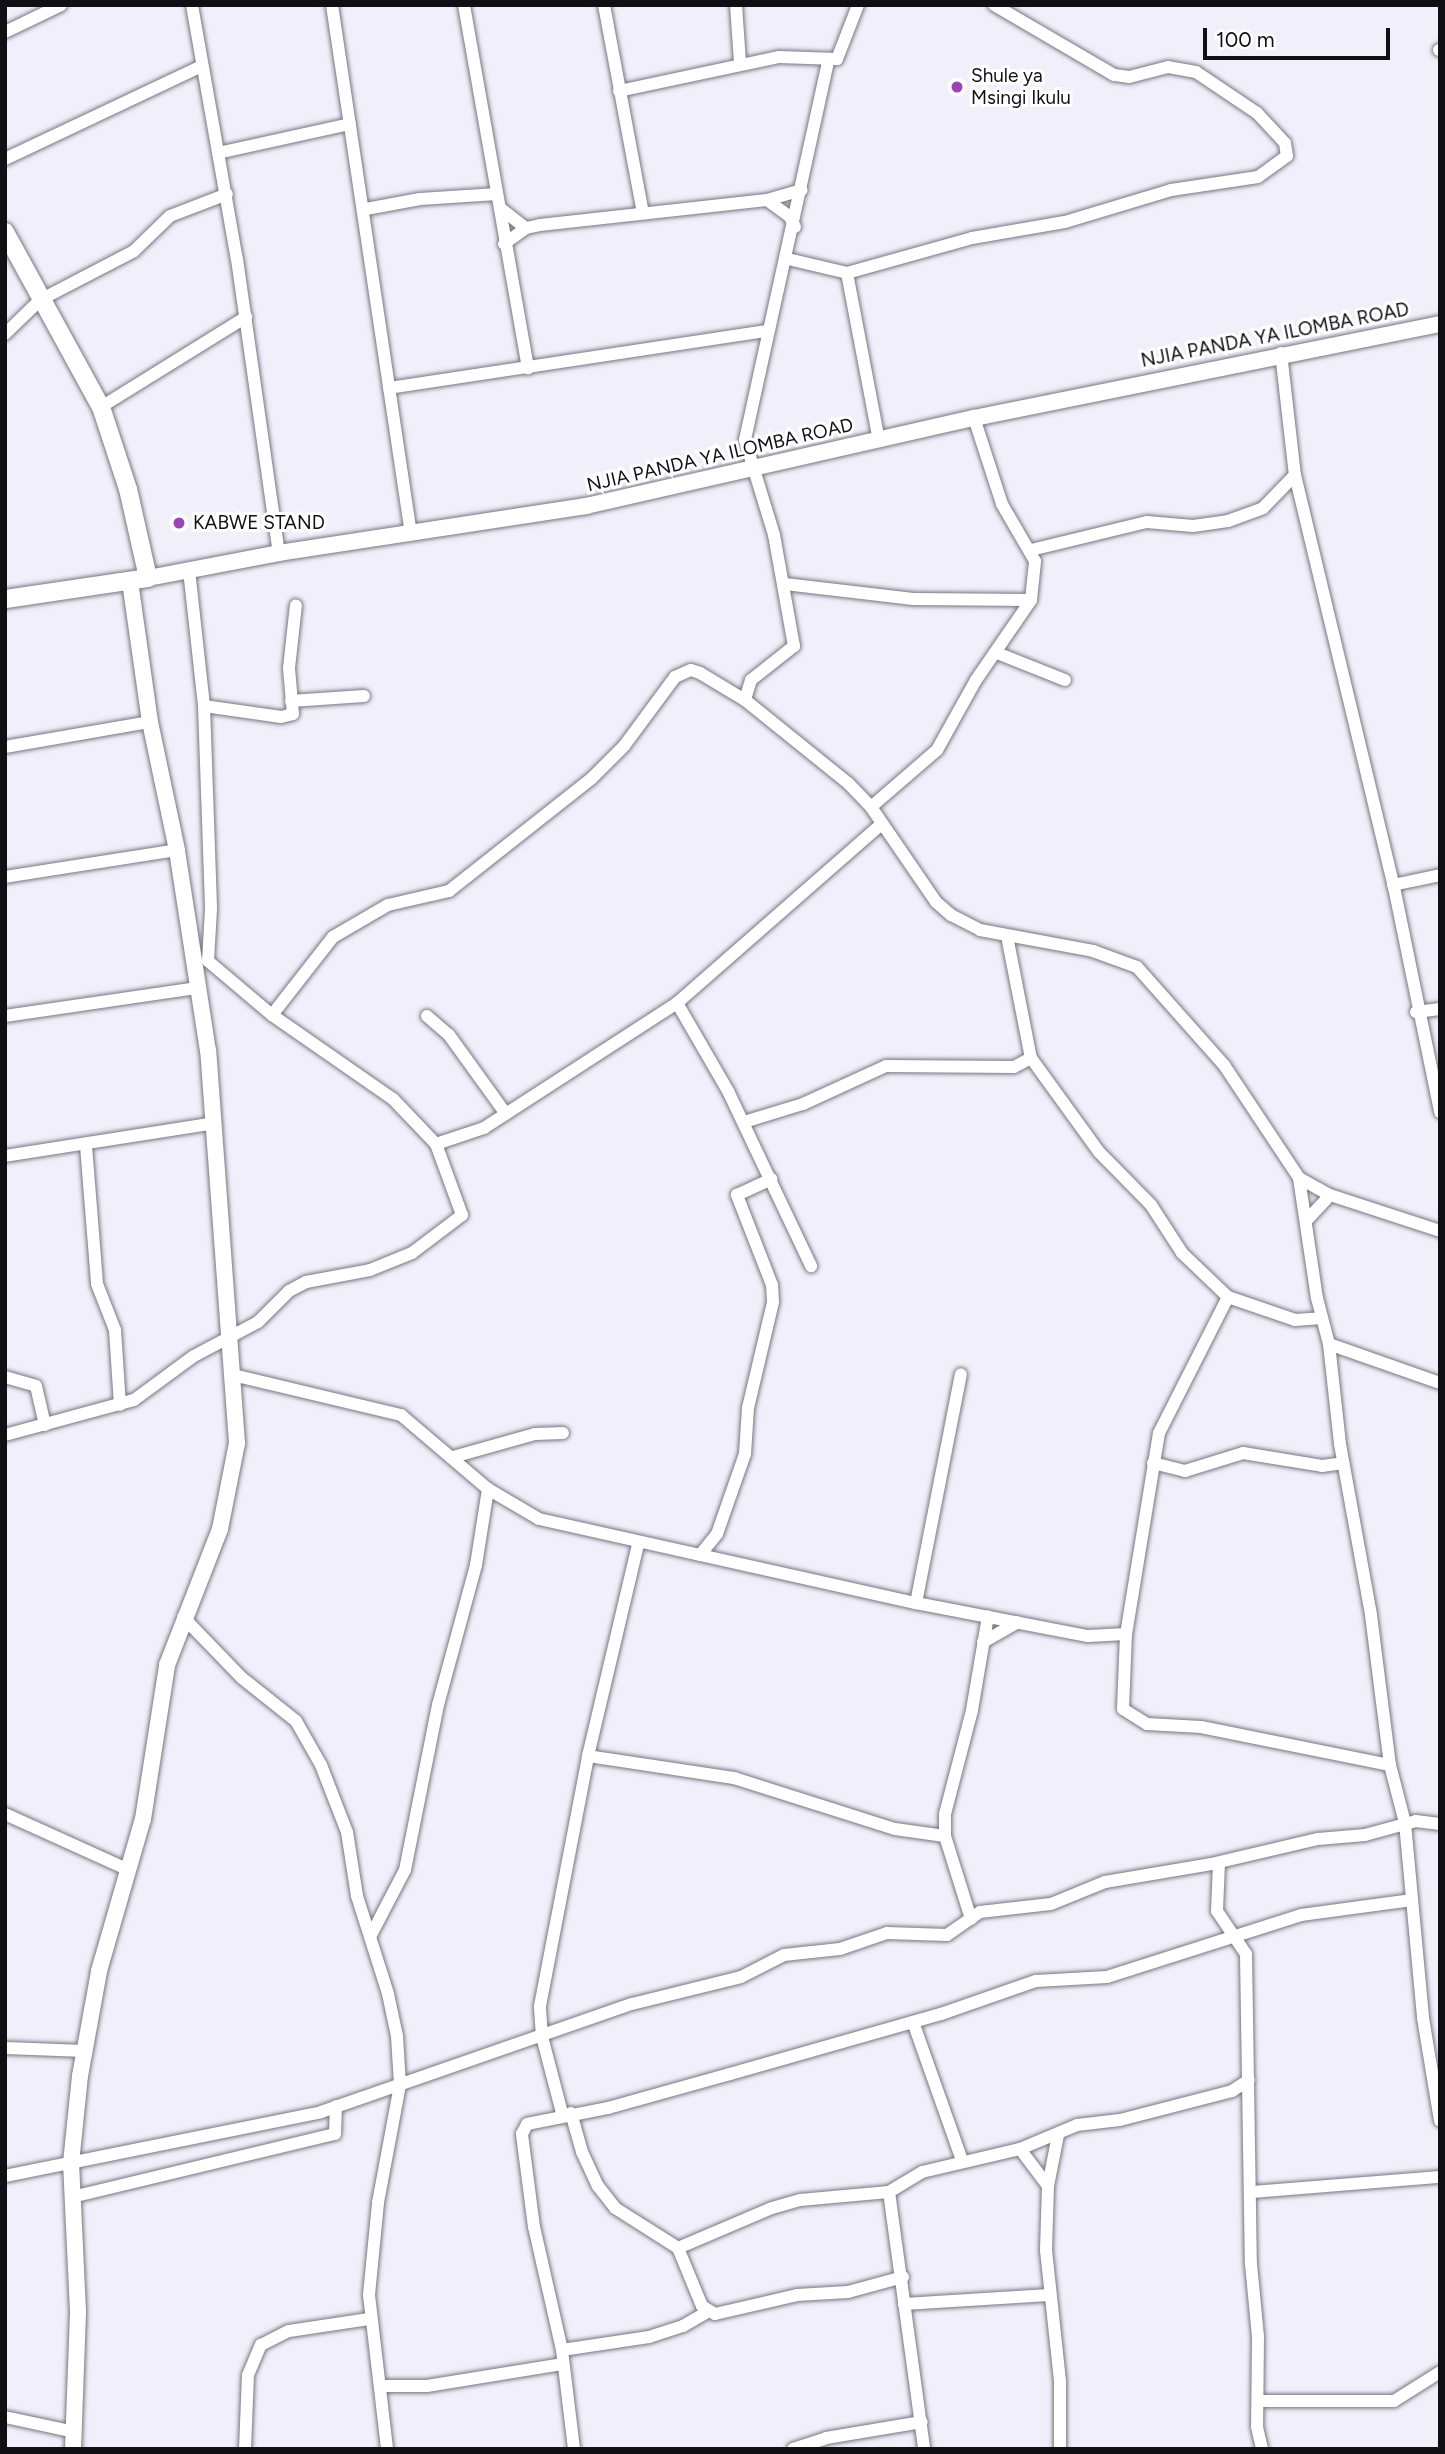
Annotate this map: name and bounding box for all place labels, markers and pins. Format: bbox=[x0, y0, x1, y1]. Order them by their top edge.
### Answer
place label: Shule ya Msingi Ikulu bbox=[971, 65, 1071, 109]
marker: Shule ya Msingi Ikulu bbox=[949, 79, 965, 95]
place label: KABWE STAND bbox=[193, 512, 325, 534]
marker: KABWE STAND bbox=[171, 515, 187, 531]

